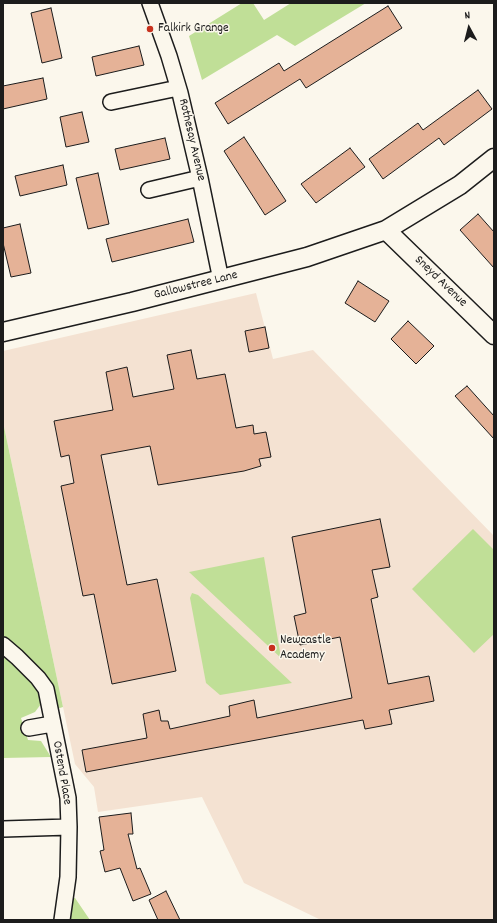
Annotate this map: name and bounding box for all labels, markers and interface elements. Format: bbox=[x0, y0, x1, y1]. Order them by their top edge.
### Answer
north arrow bbox=[449, 8, 489, 48]
text: N bbox=[464, 8, 471, 24]
place label: Falkirk Grange bbox=[158, 21, 229, 37]
marker: Falkirk Grange bbox=[145, 24, 155, 34]
street label: Rothesay Avenue bbox=[174, 97, 208, 183]
street label: Sneyd Avenue bbox=[410, 253, 470, 311]
street label: Gallowstree Lane bbox=[153, 268, 239, 304]
place label: Newcastle Academy bbox=[280, 633, 331, 664]
marker: Newcastle Academy bbox=[267, 643, 277, 653]
street label: Ostend Place bbox=[48, 740, 74, 806]

